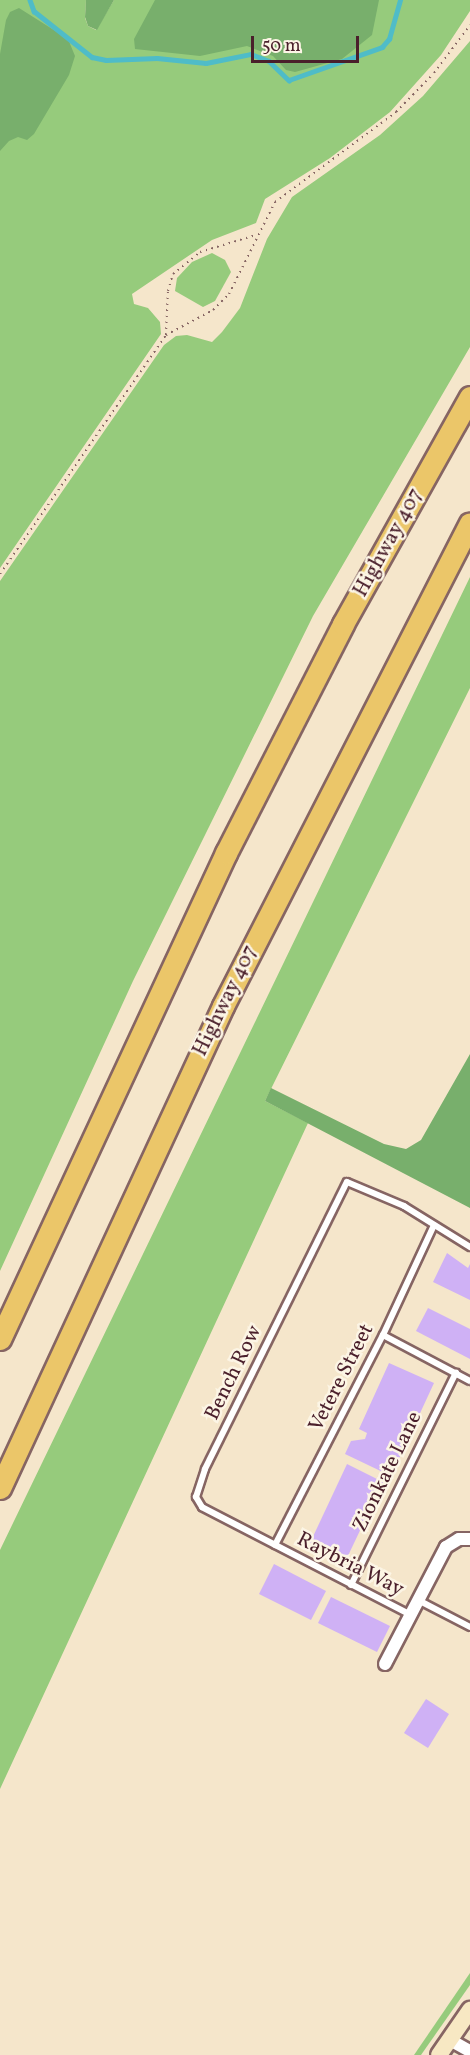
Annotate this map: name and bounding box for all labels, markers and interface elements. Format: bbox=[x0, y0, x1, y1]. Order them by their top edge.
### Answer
scale bar bbox=[254, 24, 362, 62]
text: 50 m bbox=[262, 34, 301, 59]
street label: Highway 407 bbox=[349, 484, 429, 602]
street label: Highway 407 bbox=[188, 941, 264, 1061]
street label: Vetere Street bbox=[304, 1320, 380, 1436]
street label: Bench Row bbox=[200, 1321, 268, 1425]
street label: Zionkate Lane bbox=[348, 1408, 428, 1536]
street label: Raybria Way bbox=[292, 1527, 408, 1603]

